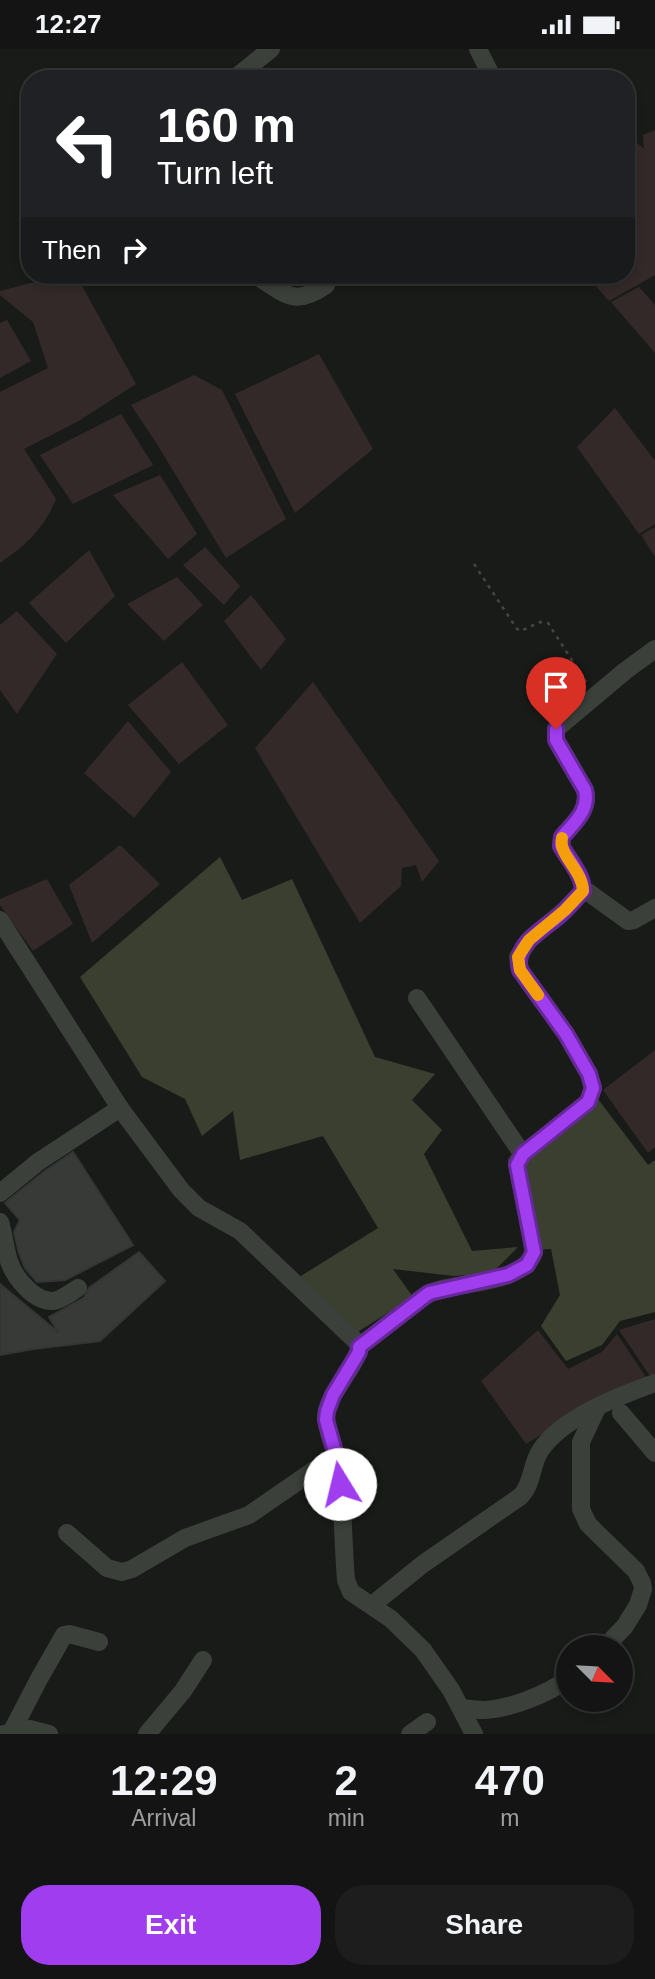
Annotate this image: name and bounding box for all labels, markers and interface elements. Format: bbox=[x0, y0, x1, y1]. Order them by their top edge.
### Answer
text: 12:27 bbox=[35, 9, 102, 39]
icon: left bbox=[42, 98, 133, 189]
text: 160 m bbox=[157, 98, 296, 152]
text: Turn left bbox=[157, 155, 273, 191]
icon: right bbox=[115, 231, 153, 269]
text: Then bbox=[42, 235, 101, 265]
pin bbox=[526, 657, 586, 729]
icon: arrive bbox=[537, 668, 575, 706]
position arrow bbox=[303, 1447, 377, 1521]
north arrow bbox=[556, 1635, 634, 1711]
map controls bbox=[556, 1635, 633, 1712]
text: 12:29 bbox=[110, 1757, 218, 1804]
text: 2 bbox=[334, 1757, 358, 1804]
text: 470 bbox=[475, 1757, 545, 1804]
text: Arrival bbox=[131, 1805, 196, 1831]
text: min bbox=[328, 1805, 365, 1831]
text: m bbox=[500, 1805, 519, 1831]
button: Exit bbox=[21, 1885, 321, 1965]
button: Share bbox=[335, 1885, 634, 1965]

